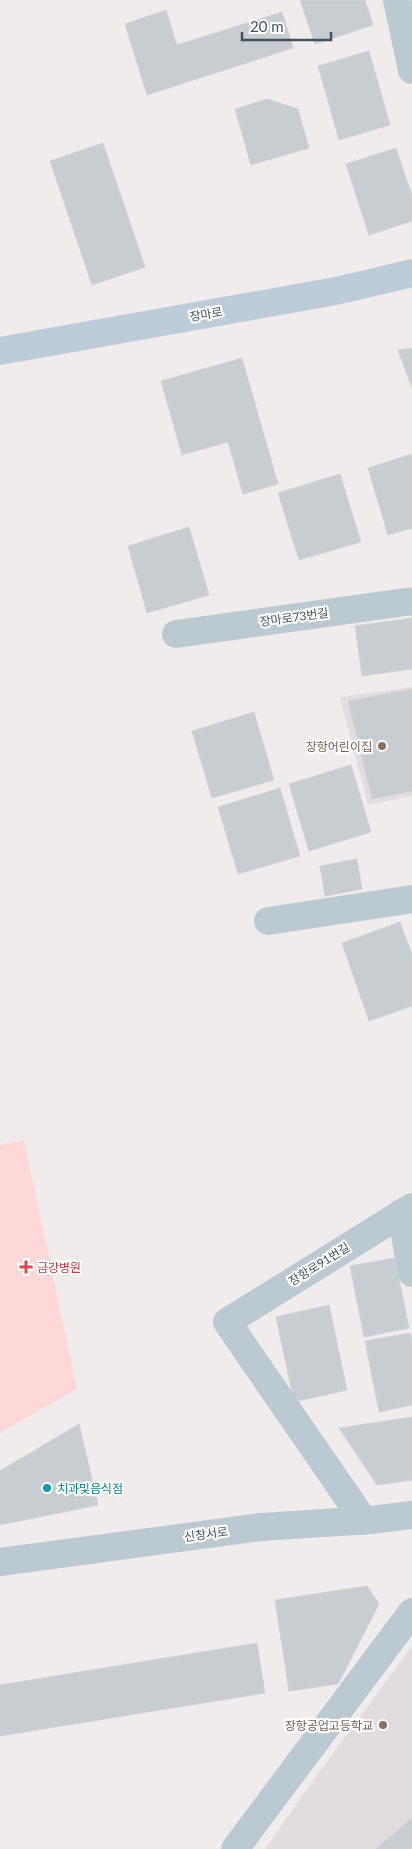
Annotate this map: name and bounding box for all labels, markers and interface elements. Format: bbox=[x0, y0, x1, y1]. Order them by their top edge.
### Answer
scale bar bbox=[242, 10, 331, 42]
text: 20 m bbox=[250, 17, 284, 35]
street label: 장마로 bbox=[188, 304, 224, 324]
street label: 장마로73번길 bbox=[259, 605, 329, 629]
place label: 장항어린이집 bbox=[306, 739, 372, 754]
marker: 장항어린이집 bbox=[376, 740, 388, 752]
street label: 장항로91번길 bbox=[286, 1239, 352, 1289]
marker: 금강병원 bbox=[19, 1260, 33, 1274]
place label: 금강병원 bbox=[37, 1260, 81, 1275]
place label: 치과및음식점 bbox=[57, 1481, 123, 1496]
marker: 치과및음식점 bbox=[41, 1482, 53, 1494]
street label: 신창서로 bbox=[183, 1523, 229, 1545]
place label: 장항공업고등학교 bbox=[285, 1718, 373, 1733]
marker: 장항공업고등학교 bbox=[377, 1719, 389, 1731]

